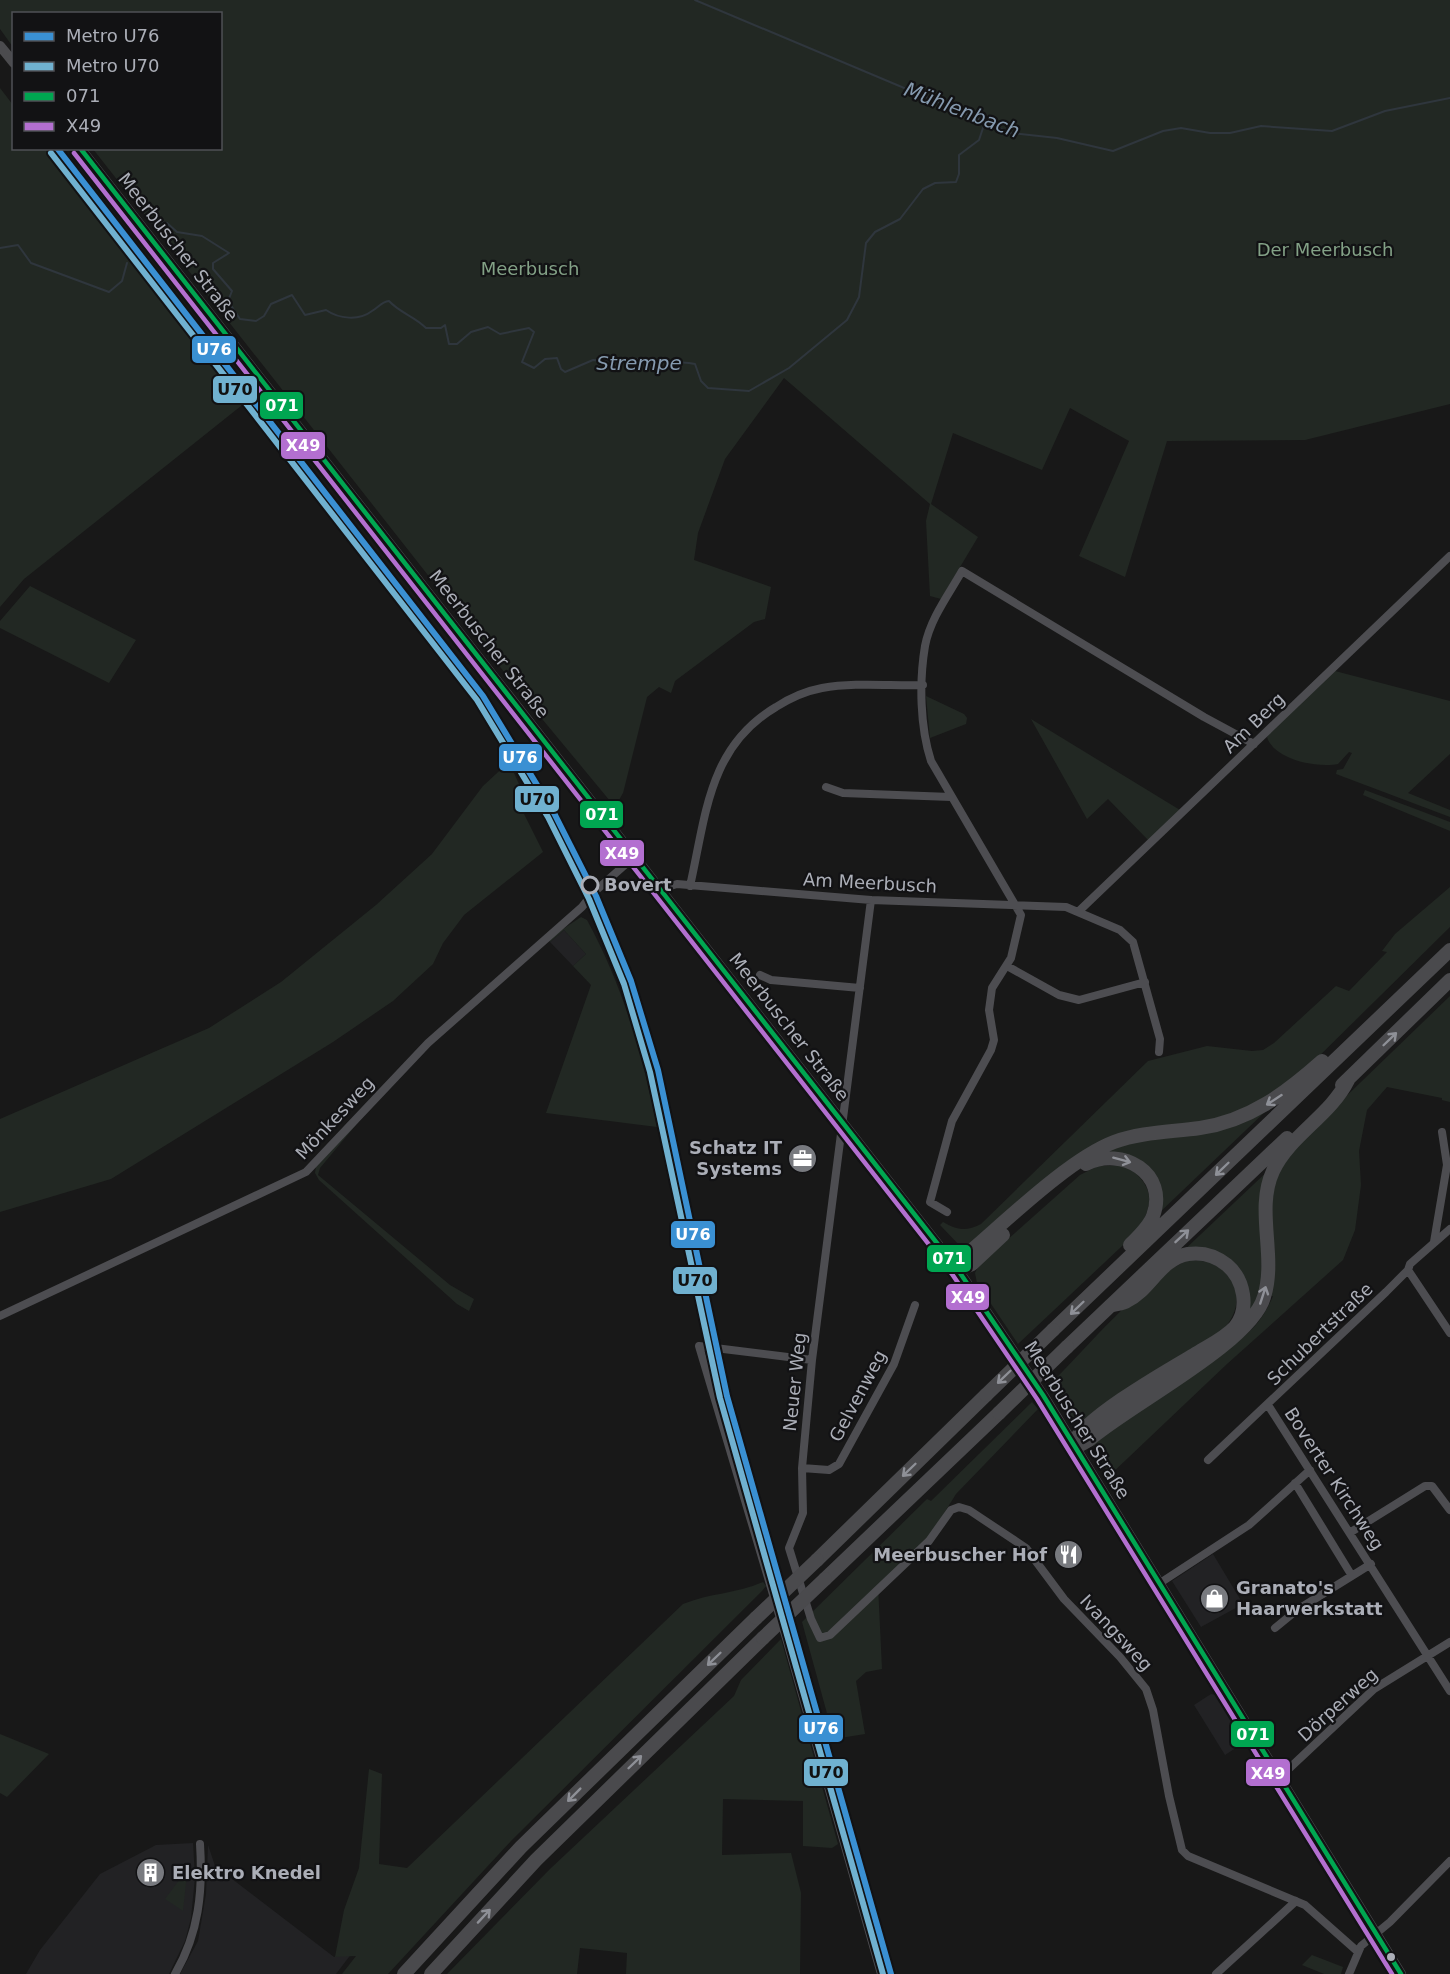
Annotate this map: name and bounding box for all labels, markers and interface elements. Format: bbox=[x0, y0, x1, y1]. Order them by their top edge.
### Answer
legend bbox=[12, 12, 222, 150]
text: Metro U76 bbox=[66, 25, 159, 46]
text: Metro U70 bbox=[66, 55, 159, 76]
water label: Mühlenbach bbox=[901, 77, 1023, 143]
text: 071 bbox=[66, 85, 100, 106]
text: X49 bbox=[66, 115, 101, 136]
street label: Meerbuscher Straße bbox=[114, 168, 243, 325]
park label: Der Meerbusch bbox=[1257, 239, 1393, 260]
park label: Meerbusch bbox=[481, 258, 579, 279]
line badge: U76 bbox=[191, 335, 237, 364]
text: U76 bbox=[196, 340, 232, 359]
water label: Strempe bbox=[596, 351, 682, 375]
line badge: U70 bbox=[212, 375, 258, 404]
text: U70 bbox=[217, 380, 253, 399]
line badge: 071 bbox=[259, 391, 304, 420]
text: 071 bbox=[265, 396, 299, 415]
line badge: X49 bbox=[280, 431, 326, 460]
text: X49 bbox=[286, 436, 320, 455]
street label: Meerbuscher Straße bbox=[425, 565, 554, 722]
street label: Am Berg bbox=[1218, 688, 1289, 757]
line badge: U76 bbox=[498, 743, 543, 772]
text: U76 bbox=[502, 748, 538, 767]
line badge: U70 bbox=[514, 785, 560, 813]
text: U70 bbox=[519, 790, 555, 809]
line badge: 071 bbox=[579, 800, 624, 829]
text: 071 bbox=[585, 805, 619, 824]
line badge: X49 bbox=[599, 839, 645, 867]
text: X49 bbox=[605, 844, 639, 863]
street label: Am Meerbusch bbox=[802, 869, 938, 896]
place label: Bovert bbox=[604, 874, 672, 895]
marker: Bovert bbox=[581, 876, 599, 894]
street label: Meerbuscher Straße bbox=[725, 948, 854, 1105]
one-way arrow bbox=[1382, 1031, 1397, 1046]
street label: Mönkesweg bbox=[291, 1072, 378, 1163]
one-way arrow bbox=[1266, 1094, 1283, 1106]
place label: Schatz IT Systems bbox=[689, 1137, 783, 1179]
office icon: Schatz IT Systems bbox=[787, 1142, 819, 1174]
one-way arrow bbox=[1112, 1154, 1131, 1166]
one-way arrow bbox=[1214, 1162, 1229, 1176]
line badge: U76 bbox=[670, 1220, 716, 1249]
text: U76 bbox=[675, 1225, 711, 1244]
one-way arrow bbox=[1174, 1229, 1189, 1243]
line badge: 071 bbox=[926, 1244, 972, 1273]
text: 071 bbox=[932, 1249, 966, 1268]
line badge: U70 bbox=[672, 1266, 718, 1295]
text: U70 bbox=[677, 1271, 713, 1290]
street label: Schubertstraße bbox=[1263, 1278, 1377, 1389]
line badge: X49 bbox=[945, 1283, 990, 1311]
one-way arrow bbox=[1259, 1287, 1270, 1305]
text: X49 bbox=[951, 1288, 985, 1307]
one-way arrow bbox=[1070, 1300, 1085, 1315]
street label: Neuer Weg bbox=[779, 1331, 810, 1432]
street label: Meerbuscher Straße bbox=[1020, 1337, 1135, 1503]
street label: Gelvenweg bbox=[825, 1347, 890, 1445]
one-way arrow bbox=[997, 1370, 1012, 1384]
street label: Boverter Kirchweg bbox=[1280, 1403, 1388, 1554]
one-way arrow bbox=[902, 1462, 917, 1476]
restaurant icon: Meerbuscher Hof bbox=[1052, 1539, 1084, 1571]
place label: Meerbuscher Hof bbox=[873, 1544, 1047, 1565]
place label: Granato's Haarwerkstatt bbox=[1236, 1577, 1383, 1619]
shop icon: Granato's Haarwerkstatt bbox=[1199, 1582, 1231, 1614]
street label: Ivangsweg bbox=[1076, 1590, 1157, 1675]
one-way arrow bbox=[706, 1652, 721, 1666]
street label: Dörperweg bbox=[1294, 1664, 1382, 1746]
line badge: U76 bbox=[798, 1714, 844, 1743]
text: U76 bbox=[803, 1719, 839, 1738]
line badge: 071 bbox=[1230, 1720, 1275, 1748]
text: 071 bbox=[1236, 1725, 1270, 1744]
one-way arrow bbox=[628, 1755, 643, 1769]
line badge: U70 bbox=[803, 1758, 849, 1787]
line badge: X49 bbox=[1245, 1758, 1291, 1787]
text: U70 bbox=[808, 1763, 844, 1782]
text: X49 bbox=[1251, 1764, 1285, 1783]
one-way arrow bbox=[566, 1787, 581, 1802]
building icon: Elektro Knedel bbox=[135, 1857, 167, 1889]
place label: Elektro Knedel bbox=[172, 1862, 321, 1883]
one-way arrow bbox=[477, 1909, 491, 1924]
unlabelled marker bbox=[1385, 1951, 1397, 1963]

